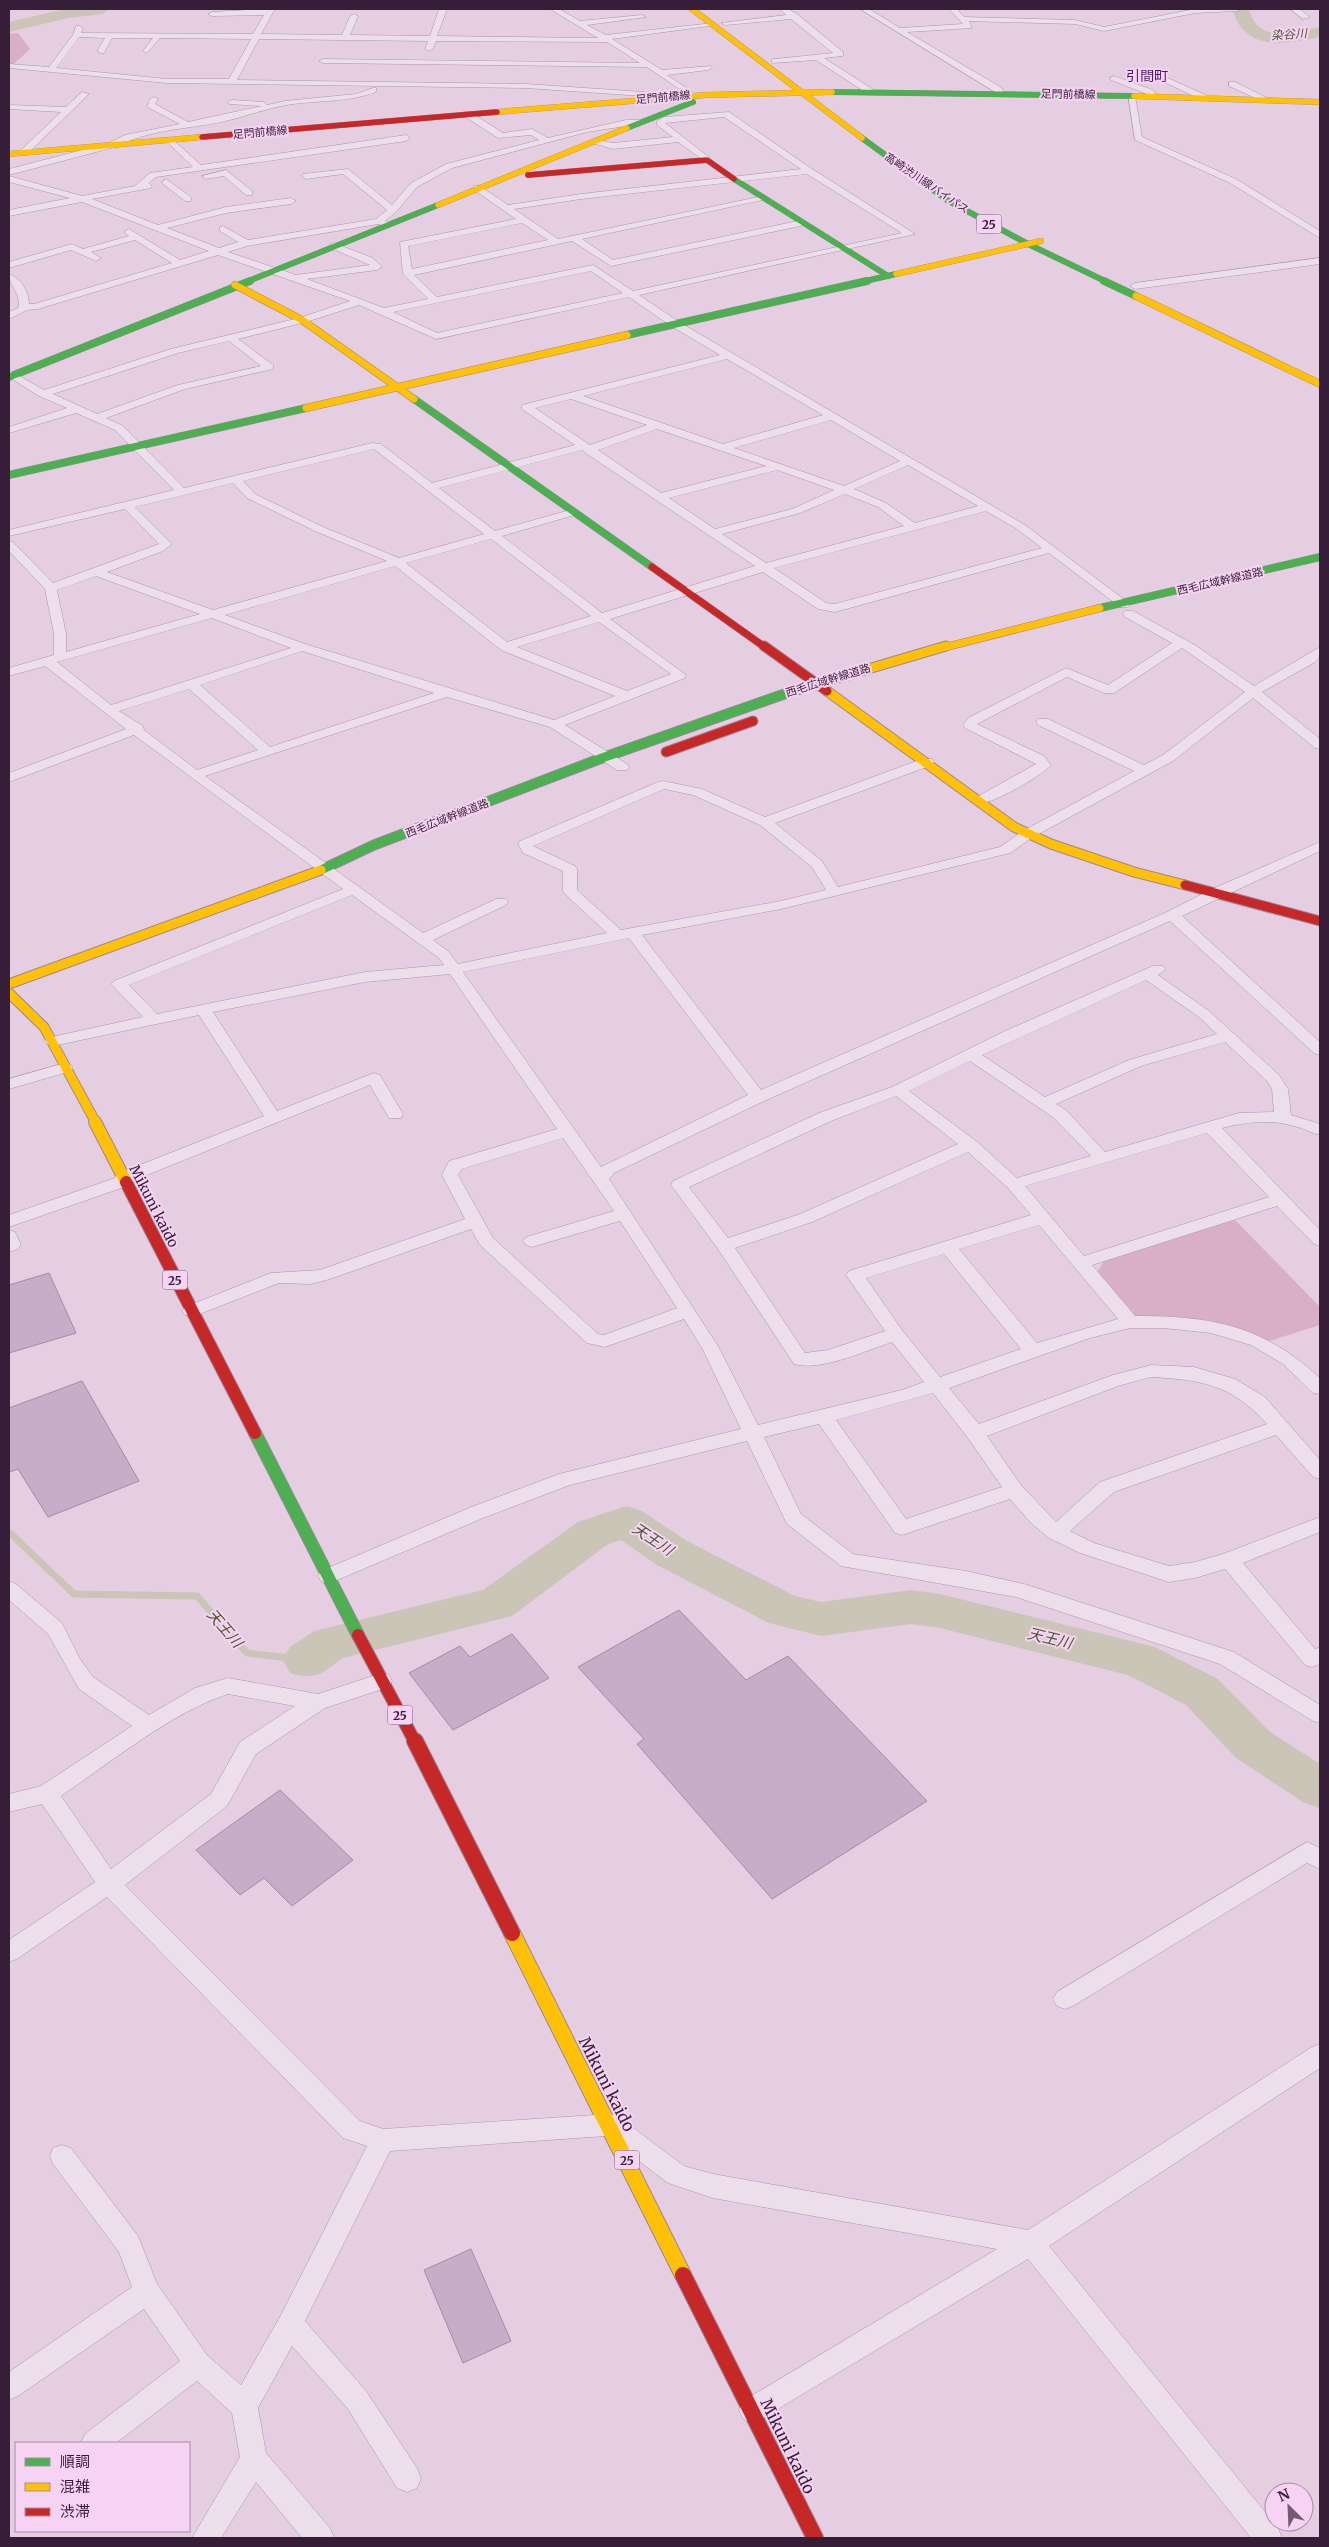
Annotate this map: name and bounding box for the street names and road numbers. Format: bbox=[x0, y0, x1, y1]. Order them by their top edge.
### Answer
street label: 足門前橋線 bbox=[1040, 87, 1096, 101]
street label: 足門前橋線 bbox=[635, 88, 691, 106]
street label: 足門前橋線 bbox=[232, 123, 288, 141]
street label: 高崎渋川線バイパス bbox=[882, 150, 972, 216]
road number: 25 bbox=[976, 214, 1002, 233]
street label: 西毛広域幹線道路 bbox=[1176, 564, 1264, 598]
street label: 西毛広域幹線道路 bbox=[784, 660, 872, 700]
street label: 西毛広域幹線道路 bbox=[403, 796, 491, 840]
street label: Mikuni kaido bbox=[125, 1162, 183, 1250]
road number: 25 bbox=[162, 1270, 188, 1290]
road number: 25 bbox=[388, 1706, 412, 1724]
street label: Mikuni kaido bbox=[575, 2033, 639, 2135]
road number: 25 bbox=[614, 2150, 640, 2170]
street label: Mikuni kaido bbox=[756, 2395, 820, 2497]

